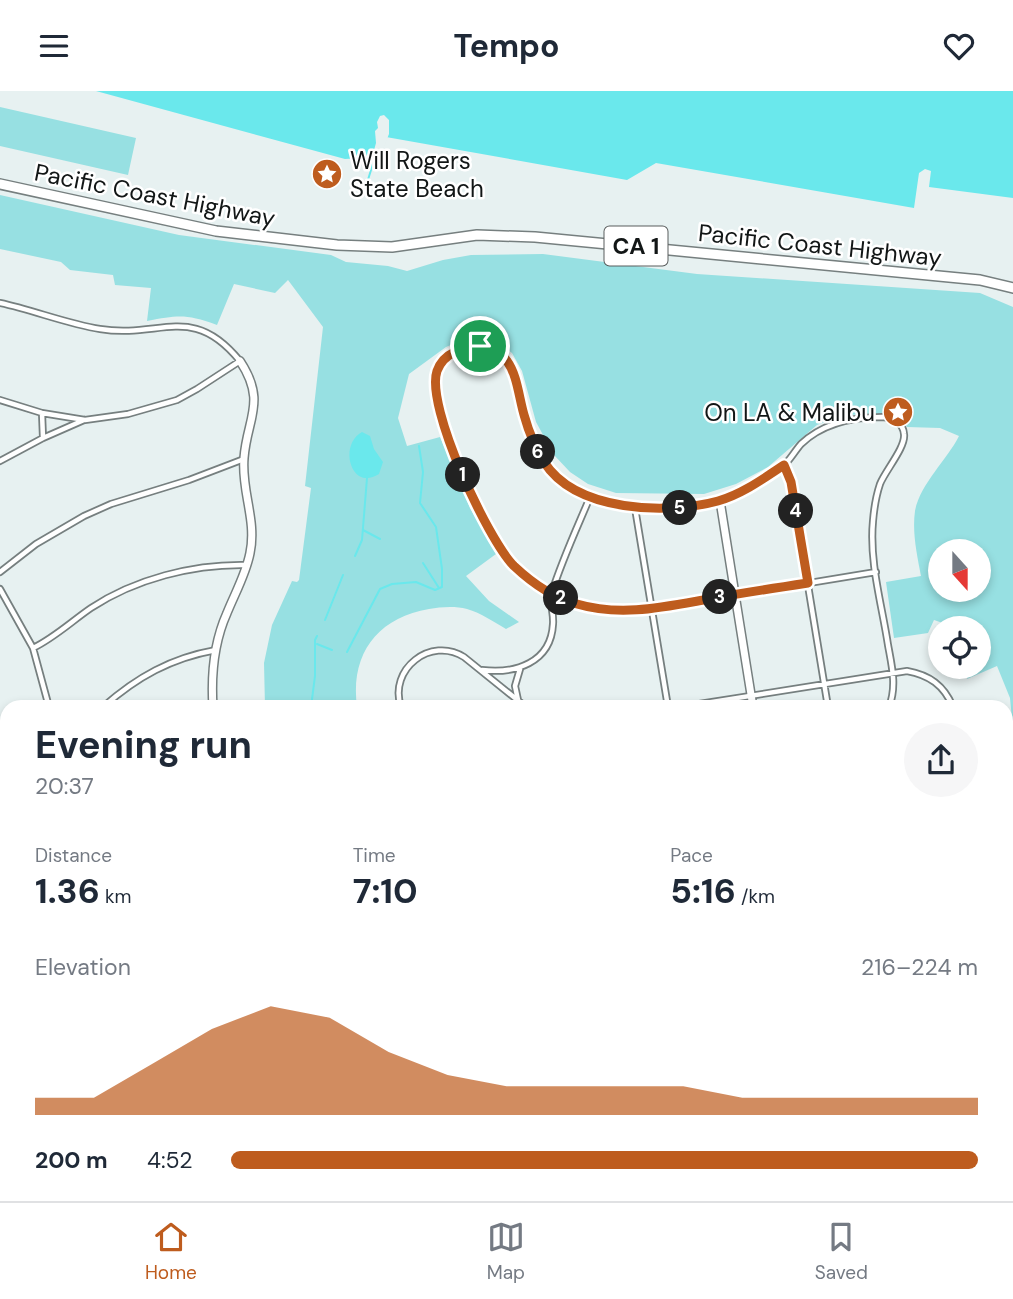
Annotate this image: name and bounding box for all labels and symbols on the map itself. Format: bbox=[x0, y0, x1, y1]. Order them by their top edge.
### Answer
place label: Will Rogers State Beach bbox=[350, 145, 484, 204]
street label: Pacific Coast Highway bbox=[32, 156, 278, 234]
place icon: Will Rogers State Beach bbox=[310, 157, 344, 191]
street label: Pacific Coast Highway bbox=[697, 217, 943, 273]
road number: CA 1 bbox=[604, 227, 668, 265]
pin bbox=[450, 316, 510, 376]
place icon: On LA & Malibu bbox=[881, 395, 915, 429]
place label: On LA & Malibu bbox=[704, 397, 875, 428]
pin: 6 bbox=[520, 435, 556, 469]
pin: 1 bbox=[446, 457, 480, 493]
pin: 5 bbox=[662, 491, 698, 525]
pin: 4 bbox=[778, 493, 814, 529]
north arrow bbox=[928, 539, 990, 602]
pin: 3 bbox=[702, 580, 738, 615]
pin: 2 bbox=[544, 581, 578, 615]

